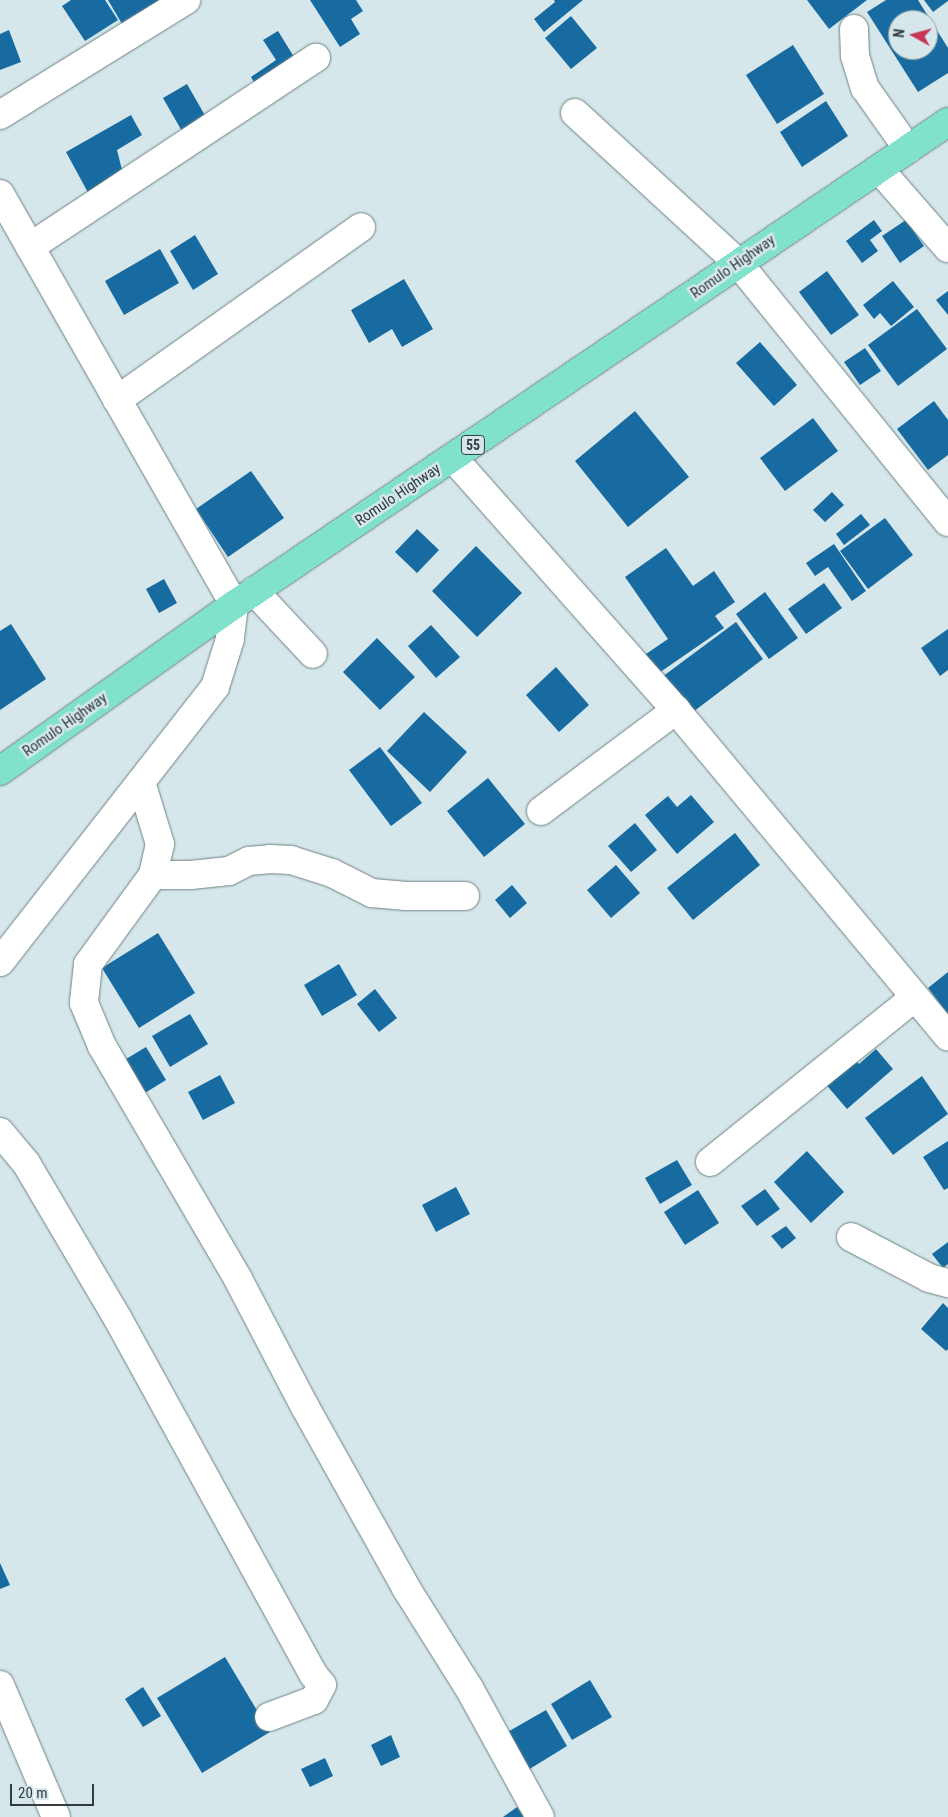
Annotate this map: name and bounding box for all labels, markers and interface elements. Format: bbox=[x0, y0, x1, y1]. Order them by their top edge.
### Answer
north arrow bbox=[888, 10, 938, 60]
text: N bbox=[891, 28, 908, 39]
street label: Romulo Highway bbox=[687, 231, 779, 303]
road number: 55 bbox=[460, 434, 486, 456]
street label: Romulo Highway bbox=[352, 460, 444, 530]
street label: Romulo Highway bbox=[19, 689, 111, 761]
scale bar bbox=[12, 1774, 96, 1806]
text: 20 m bbox=[18, 1784, 48, 1802]

